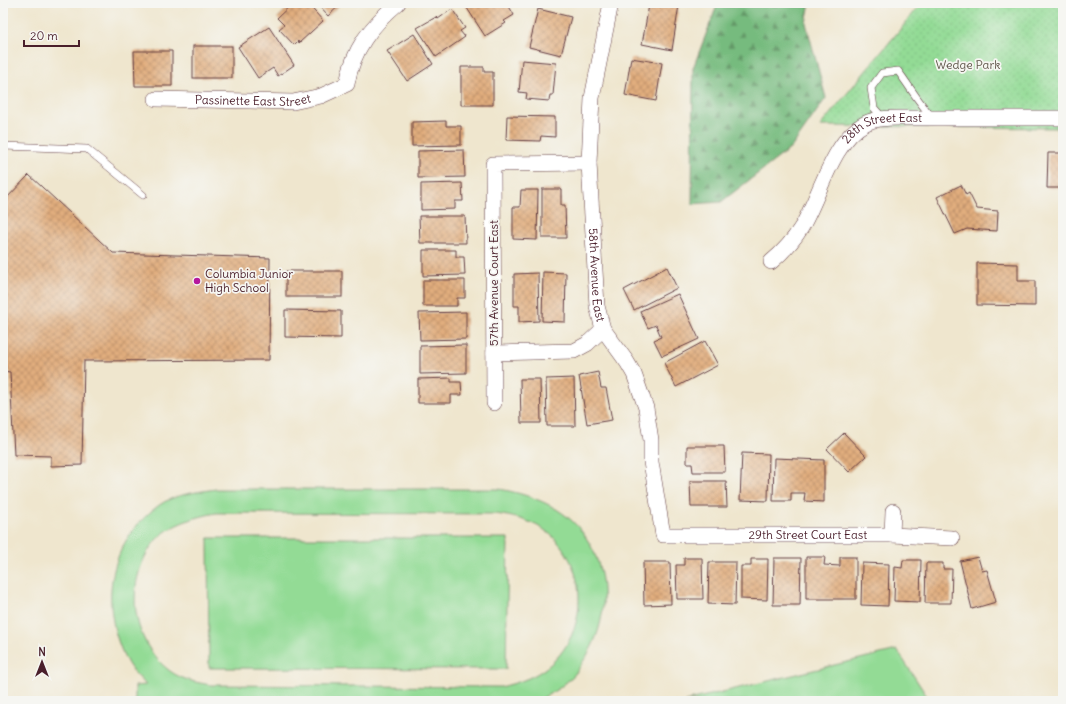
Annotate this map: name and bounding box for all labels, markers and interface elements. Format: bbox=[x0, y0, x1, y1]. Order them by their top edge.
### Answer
scale bar bbox=[24, 22, 79, 48]
text: 20 m bbox=[30, 28, 58, 43]
park label: Wedge Park bbox=[936, 57, 1000, 72]
street label: Passinette East Street bbox=[195, 90, 312, 109]
street label: 28th Street East bbox=[838, 110, 922, 146]
street label: 57th Avenue Court East bbox=[486, 220, 501, 346]
street label: 58th Avenue East bbox=[586, 227, 609, 323]
place label: Columbia Junior High School bbox=[205, 266, 293, 295]
marker: Columbia Junior High School bbox=[192, 276, 202, 286]
street label: 29th Street Court East bbox=[749, 527, 867, 542]
north arrow bbox=[22, 642, 62, 682]
text: N bbox=[38, 645, 46, 659]

